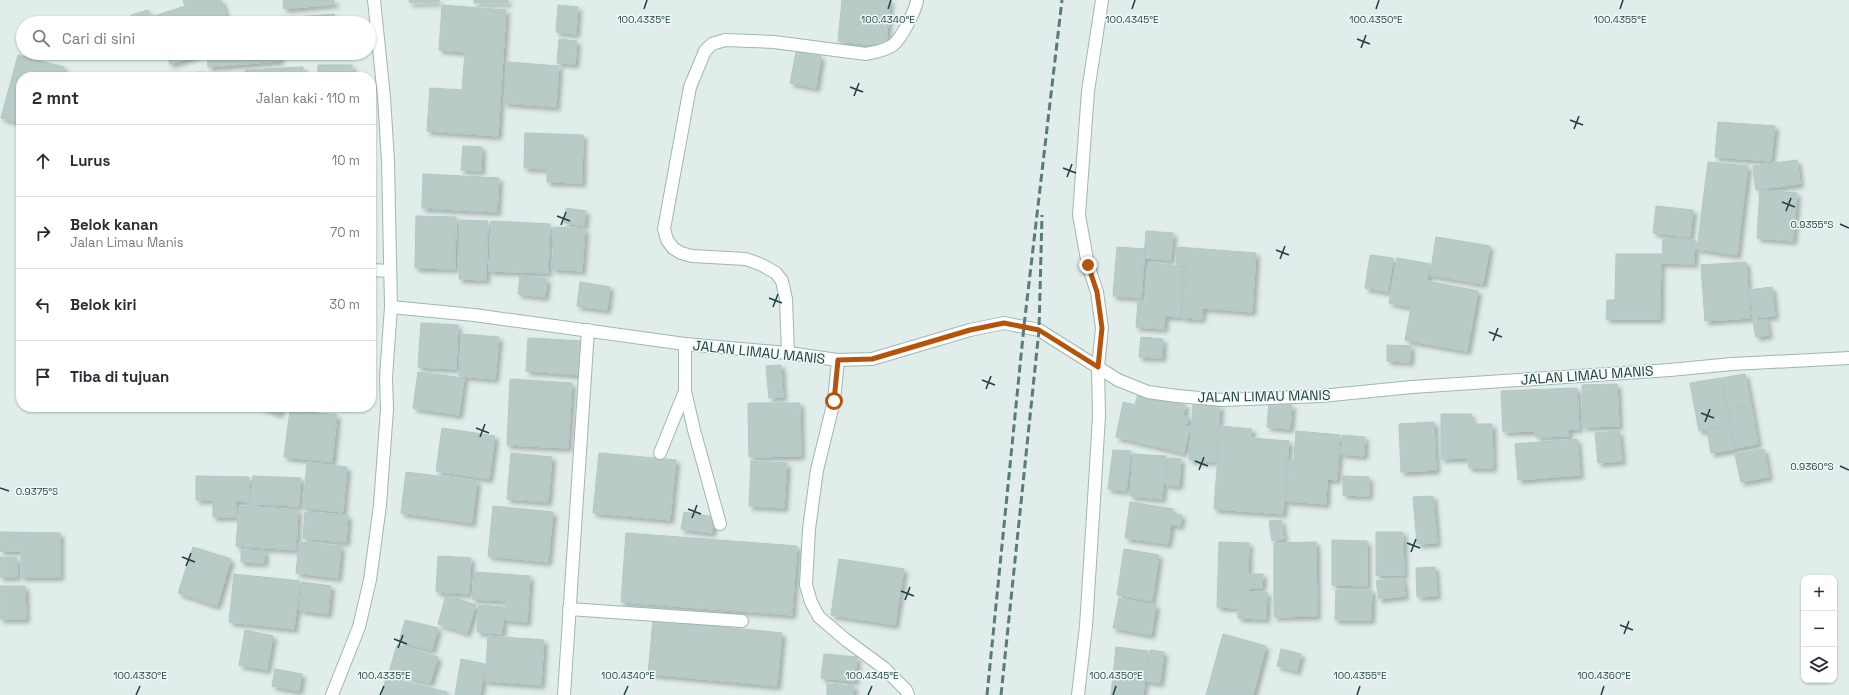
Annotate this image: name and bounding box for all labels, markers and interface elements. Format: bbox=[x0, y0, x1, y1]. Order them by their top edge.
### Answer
text: 100.4335°E bbox=[617, 13, 671, 26]
text: 100.4340°E bbox=[861, 13, 915, 26]
text: 100.4345°E bbox=[1105, 13, 1159, 26]
text: 100.4350°E bbox=[1349, 13, 1403, 26]
text: 100.4355°E bbox=[1593, 13, 1647, 26]
search box bbox=[16, 16, 376, 60]
icon: search bbox=[30, 27, 52, 49]
text: Cari di sini bbox=[62, 29, 135, 48]
text: 2 mnt bbox=[32, 87, 79, 109]
text: Jalan kaki · 110 m bbox=[256, 90, 360, 107]
icon: ahead bbox=[32, 150, 54, 172]
text: Lurus bbox=[70, 151, 110, 170]
text: 10 m bbox=[332, 152, 360, 169]
text: Belok kanan bbox=[70, 215, 158, 234]
text: 0.9355°S bbox=[1791, 218, 1833, 231]
icon: right bbox=[32, 222, 54, 244]
text: 70 m bbox=[330, 224, 360, 241]
text: Jalan Limau Manis bbox=[70, 234, 184, 251]
route end bbox=[1079, 256, 1097, 274]
icon: left bbox=[32, 294, 54, 316]
text: Belok kiri bbox=[70, 295, 136, 314]
text: 30 m bbox=[329, 296, 360, 313]
street label: JALAN LIMAU MANIS bbox=[692, 336, 826, 368]
street label: JALAN LIMAU MANIS bbox=[1520, 361, 1654, 389]
icon: arrive bbox=[32, 366, 54, 388]
text: Tiba di tujuan bbox=[70, 367, 169, 386]
street label: JALAN LIMAU MANIS bbox=[1197, 386, 1331, 406]
route start bbox=[825, 392, 843, 410]
text: 0.9360°S bbox=[1790, 460, 1834, 473]
text: 0.9375°S bbox=[16, 485, 58, 498]
map controls bbox=[1801, 575, 1837, 683]
button: + bbox=[1801, 575, 1837, 611]
button: − bbox=[1801, 611, 1837, 647]
button: layers bbox=[1801, 647, 1837, 683]
text: 100.4330°E bbox=[113, 669, 167, 682]
text: 100.4335°E bbox=[357, 669, 411, 682]
text: 100.4340°E bbox=[601, 669, 655, 682]
text: 100.4345°E bbox=[845, 669, 899, 682]
text: 100.4350°E bbox=[1089, 669, 1143, 682]
text: 100.4355°E bbox=[1333, 669, 1387, 682]
text: 100.4360°E bbox=[1577, 669, 1631, 682]

